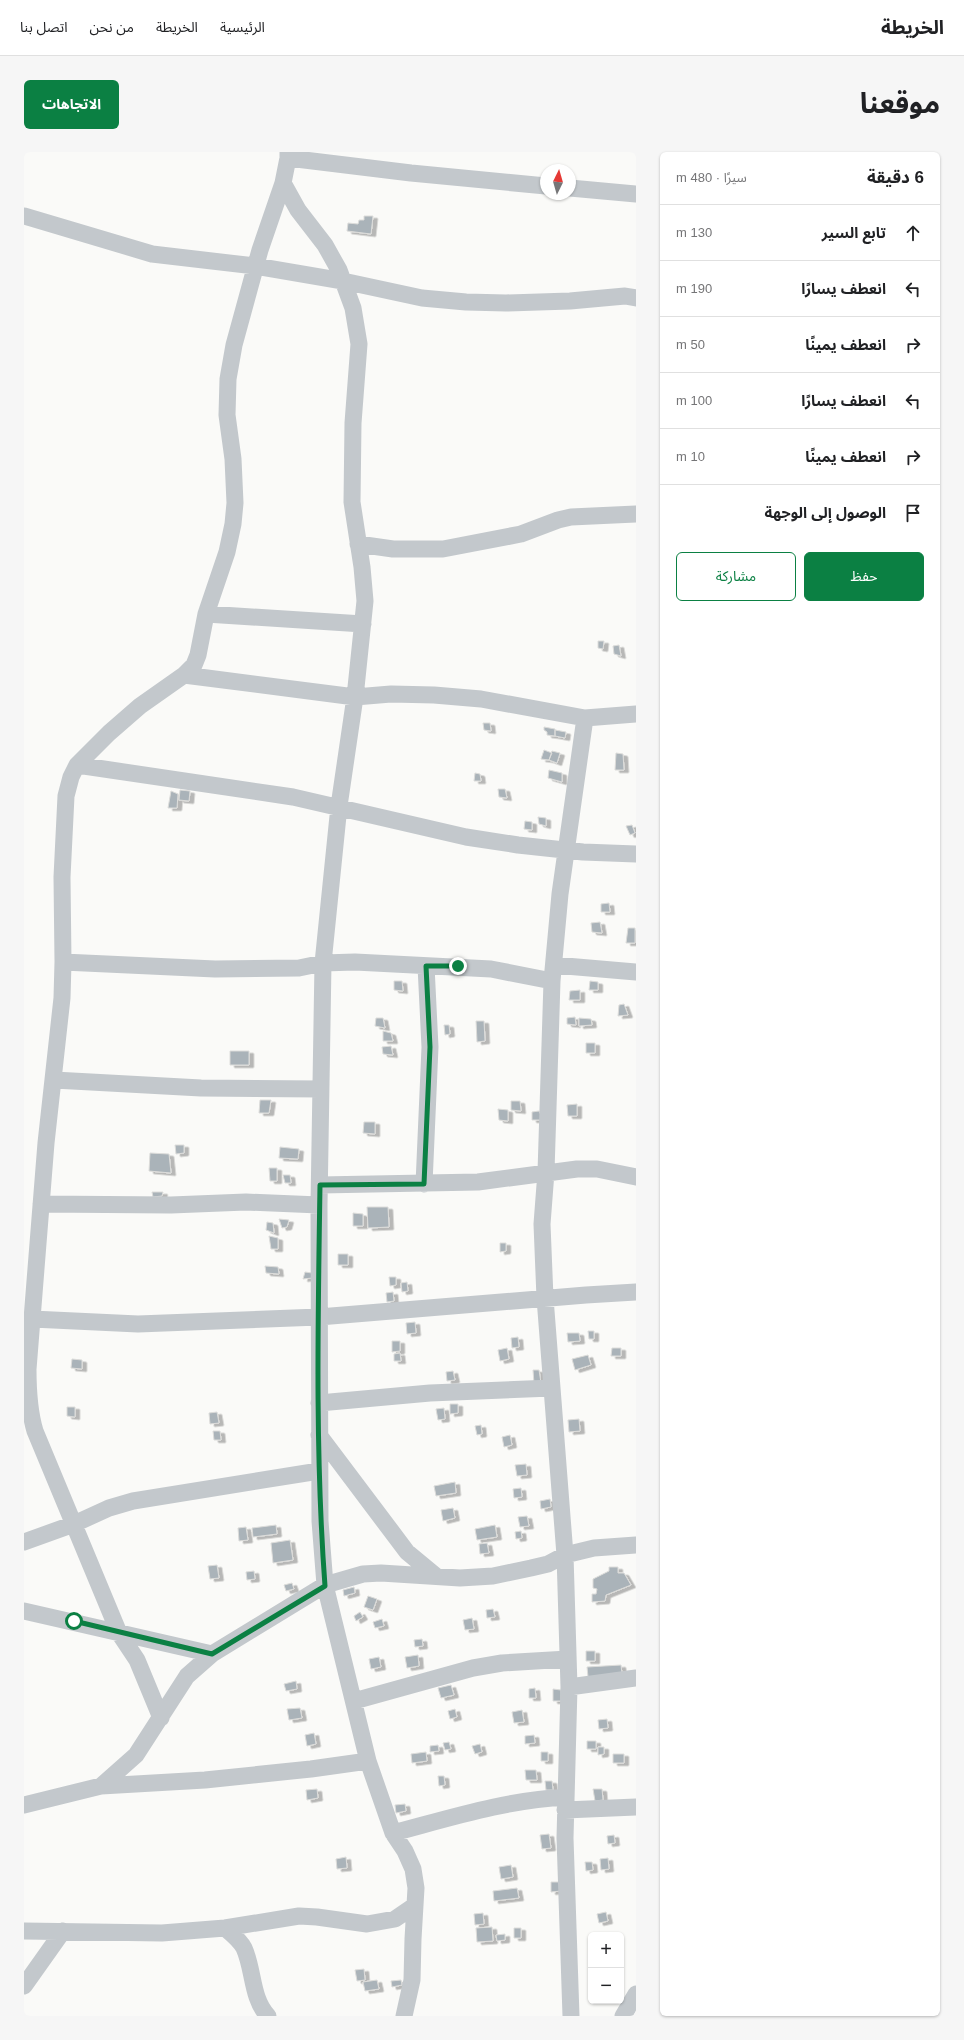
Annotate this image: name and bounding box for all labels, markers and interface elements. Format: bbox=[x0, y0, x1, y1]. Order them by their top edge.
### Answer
text: الخريطة bbox=[881, 17, 944, 38]
text: اتصل بنا bbox=[20, 19, 68, 35]
text: من نحن bbox=[90, 19, 134, 35]
text: الخريطة bbox=[156, 19, 198, 35]
text: الرئيسية bbox=[220, 19, 265, 35]
button: الاتجاهات bbox=[24, 80, 119, 129]
text: موقعنا bbox=[860, 88, 940, 119]
north arrow bbox=[540, 164, 576, 200]
text: 6 دقيقة bbox=[867, 168, 924, 187]
text: سيرًا · 480 m bbox=[676, 170, 747, 185]
icon: ahead bbox=[902, 222, 924, 244]
text: تابع السير bbox=[822, 224, 886, 241]
text: 130 m bbox=[676, 225, 712, 240]
icon: left bbox=[902, 278, 924, 300]
text: انعطف يسارًا bbox=[801, 280, 886, 297]
text: 190 m bbox=[676, 281, 712, 296]
icon: right bbox=[902, 334, 924, 356]
text: انعطف يمينًا bbox=[805, 336, 886, 353]
text: 50 m bbox=[676, 337, 705, 352]
icon: left bbox=[902, 390, 924, 412]
text: انعطف يسارًا bbox=[801, 392, 886, 409]
text: 100 m bbox=[676, 393, 712, 408]
icon: right bbox=[902, 446, 924, 468]
text: انعطف يمينًا bbox=[805, 448, 886, 465]
text: 10 m bbox=[676, 449, 705, 464]
icon: arrive bbox=[902, 502, 924, 524]
text: الوصول إلى الوجهة bbox=[764, 504, 886, 521]
button: مشاركة bbox=[676, 552, 796, 601]
button: حفظ bbox=[804, 552, 924, 601]
route end bbox=[449, 957, 467, 975]
route start bbox=[65, 1612, 83, 1630]
map controls bbox=[588, 1932, 624, 2004]
button: + bbox=[588, 1932, 624, 1968]
button: − bbox=[588, 1968, 624, 2004]

